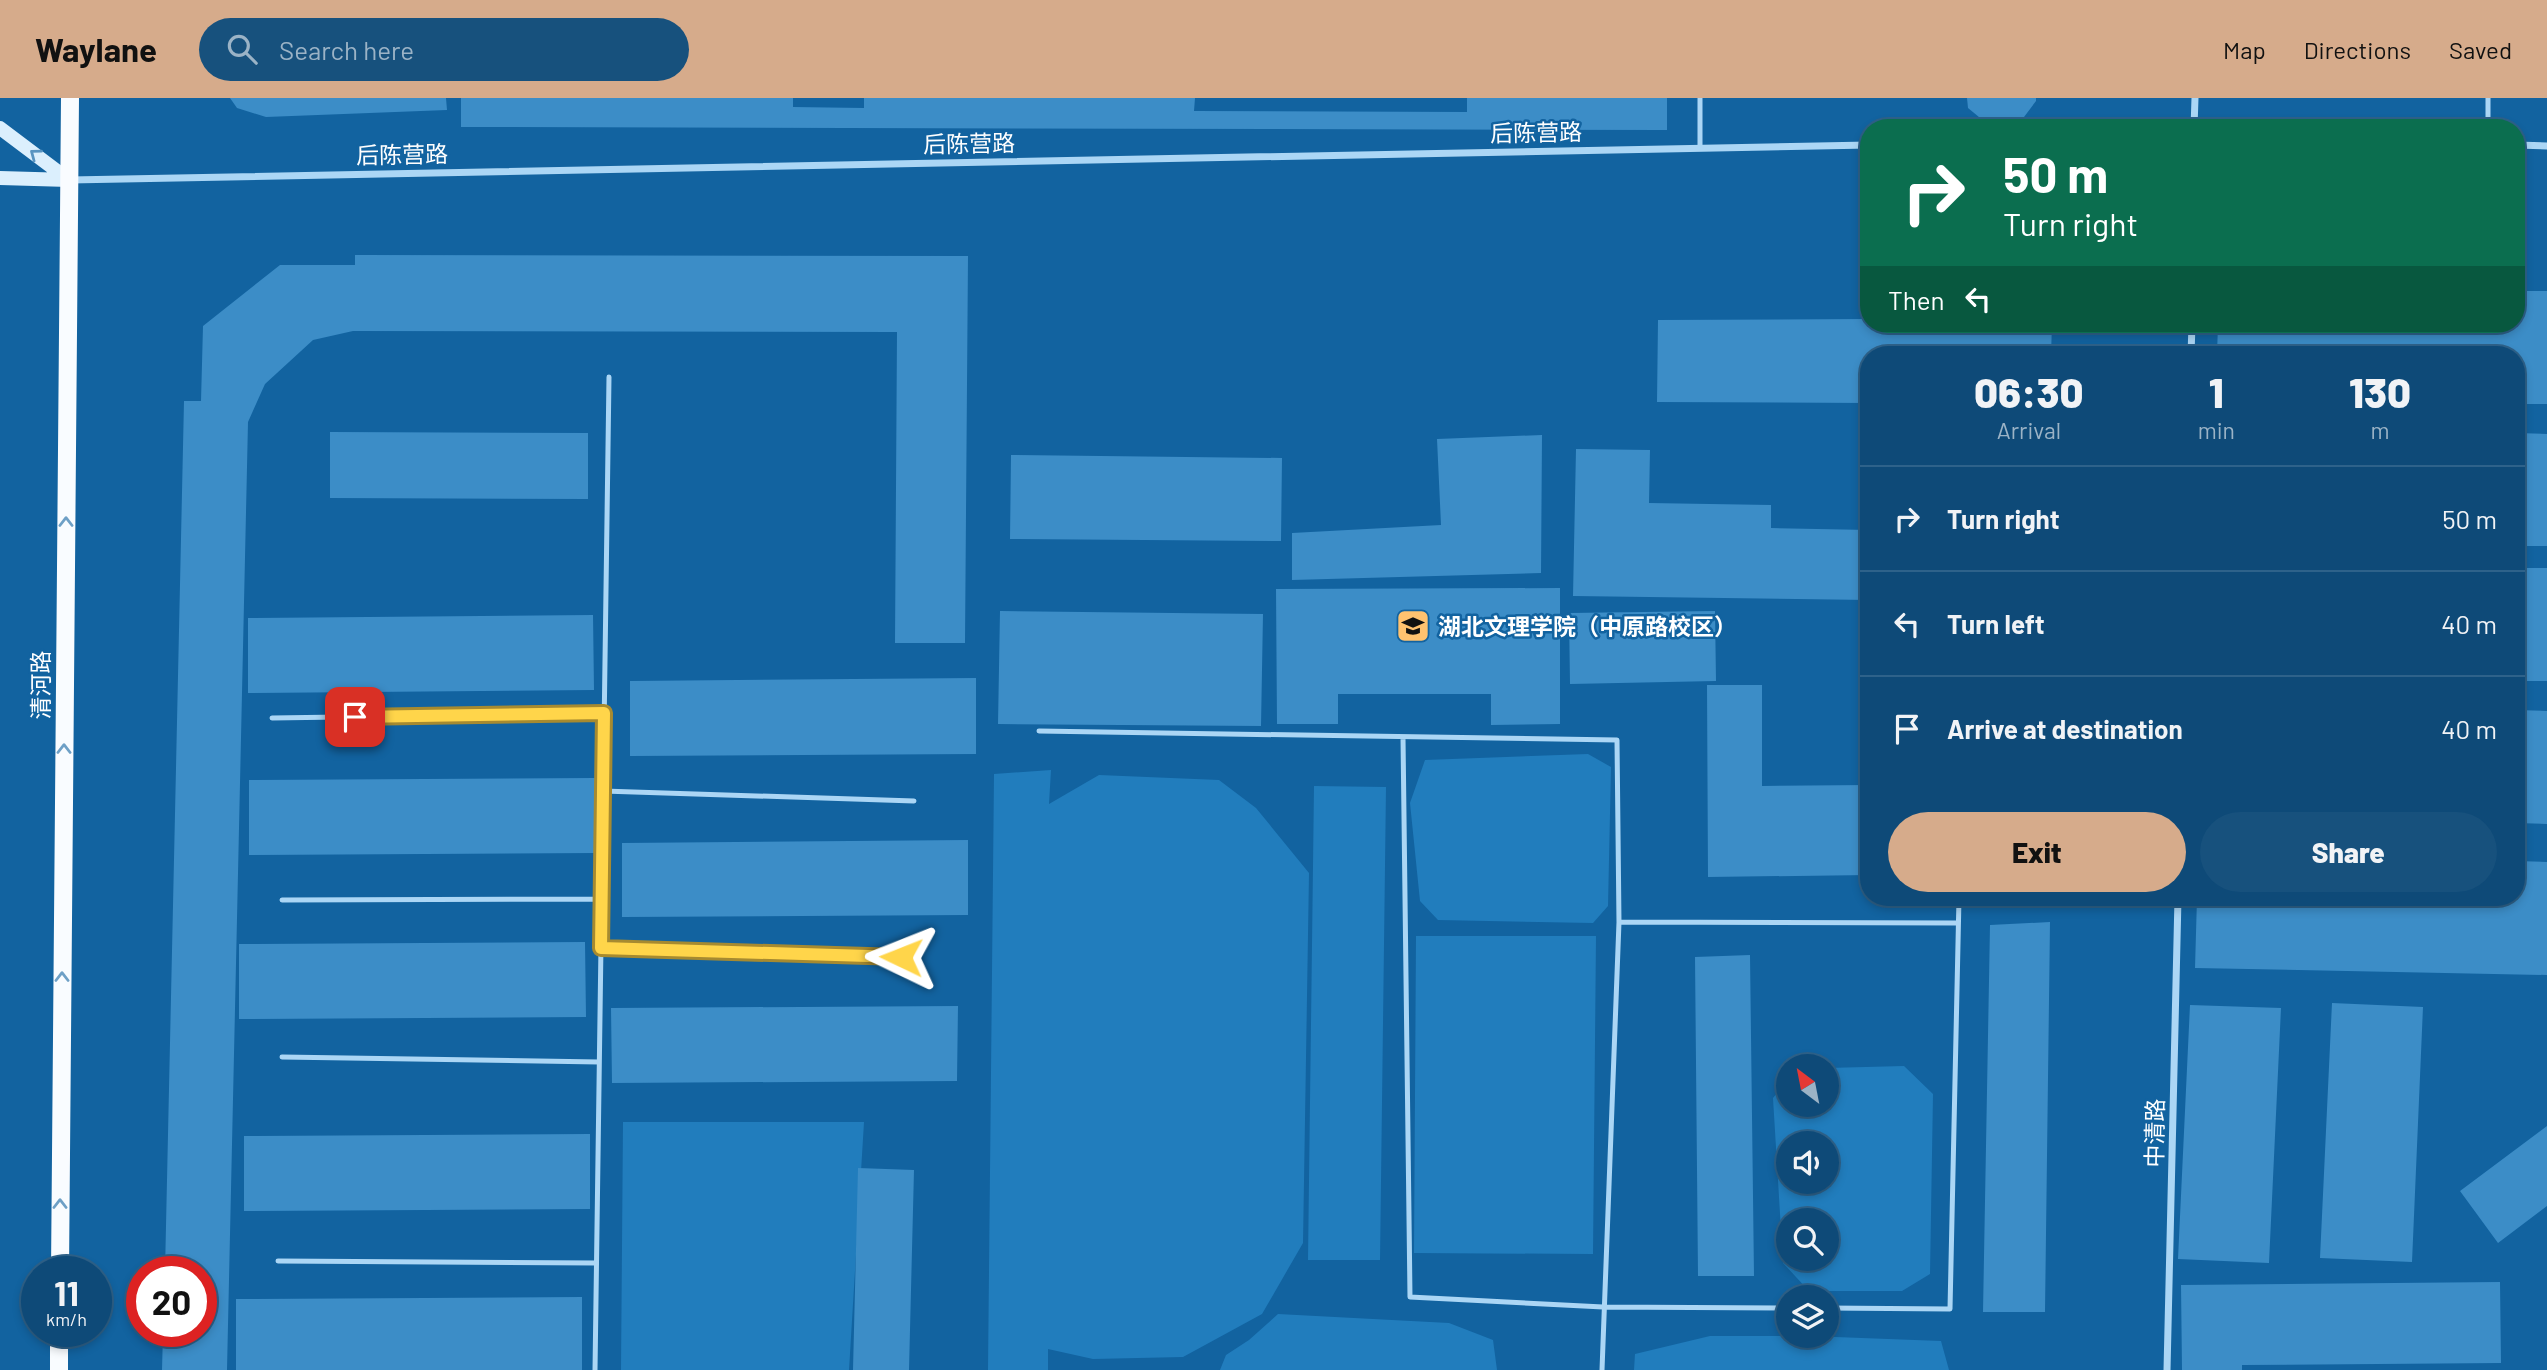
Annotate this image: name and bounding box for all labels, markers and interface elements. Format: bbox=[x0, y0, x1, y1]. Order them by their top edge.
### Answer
search box bbox=[199, 18, 689, 81]
text: Waylane bbox=[35, 29, 157, 69]
icon: search bbox=[223, 30, 261, 68]
text: Search here bbox=[279, 34, 414, 65]
text: Map bbox=[2223, 35, 2266, 64]
text: Directions bbox=[2304, 35, 2411, 64]
text: Saved bbox=[2449, 35, 2512, 64]
street label: 后陈营路 bbox=[1490, 117, 1582, 147]
street label: 后陈营路 bbox=[923, 128, 1015, 158]
street label: 后陈营路 bbox=[356, 139, 448, 169]
text: 50 m bbox=[2003, 144, 2108, 203]
icon: right bbox=[1888, 147, 1979, 238]
one-way arrow bbox=[30, 150, 42, 162]
text: Turn right bbox=[2003, 204, 2138, 242]
icon: left bbox=[1959, 280, 1997, 318]
text: Then bbox=[1888, 284, 1945, 315]
text: 06:30 bbox=[1974, 366, 2084, 416]
text: 1 bbox=[2209, 366, 2224, 416]
text: 130 bbox=[2349, 366, 2411, 416]
text: Arrival bbox=[1997, 416, 2061, 444]
text: min bbox=[2198, 416, 2235, 444]
text: m bbox=[2370, 416, 2389, 444]
icon: right bbox=[1888, 500, 1926, 538]
text: Turn right bbox=[1947, 503, 2060, 534]
text: 50 m bbox=[2442, 503, 2497, 534]
one-way arrow bbox=[58, 516, 74, 526]
icon: left bbox=[1888, 605, 1926, 643]
school or university icon: 湖北文理学院（中原路校区） bbox=[1394, 607, 1432, 645]
text: Turn left bbox=[1947, 608, 2045, 639]
text: 40 m bbox=[2441, 608, 2497, 639]
place label: 湖北文理学院（中原路校区） bbox=[1438, 612, 1737, 640]
street label: 清河路 bbox=[26, 651, 54, 720]
pin bbox=[325, 687, 385, 747]
icon: arrive bbox=[336, 698, 374, 736]
icon: arrive bbox=[1888, 710, 1926, 748]
text: Arrive at destination bbox=[1947, 713, 2183, 744]
text: 40 m bbox=[2441, 713, 2497, 744]
one-way arrow bbox=[56, 743, 72, 754]
button: Exit bbox=[1888, 812, 2186, 892]
button: Share bbox=[2200, 812, 2497, 892]
position arrow bbox=[864, 920, 938, 994]
one-way arrow bbox=[54, 971, 70, 981]
north arrow bbox=[1776, 1054, 1839, 1116]
map controls bbox=[1776, 1054, 1839, 1348]
street label: 中清路 bbox=[2139, 1098, 2169, 1168]
button: sound bbox=[1776, 1131, 1839, 1194]
one-way arrow bbox=[52, 1198, 68, 1209]
button: search bbox=[1776, 1208, 1839, 1271]
speed limit sign: 20 bbox=[126, 1256, 217, 1347]
text: 11 bbox=[54, 1271, 79, 1313]
button: layers bbox=[1776, 1285, 1839, 1348]
text: km/h bbox=[46, 1308, 87, 1330]

